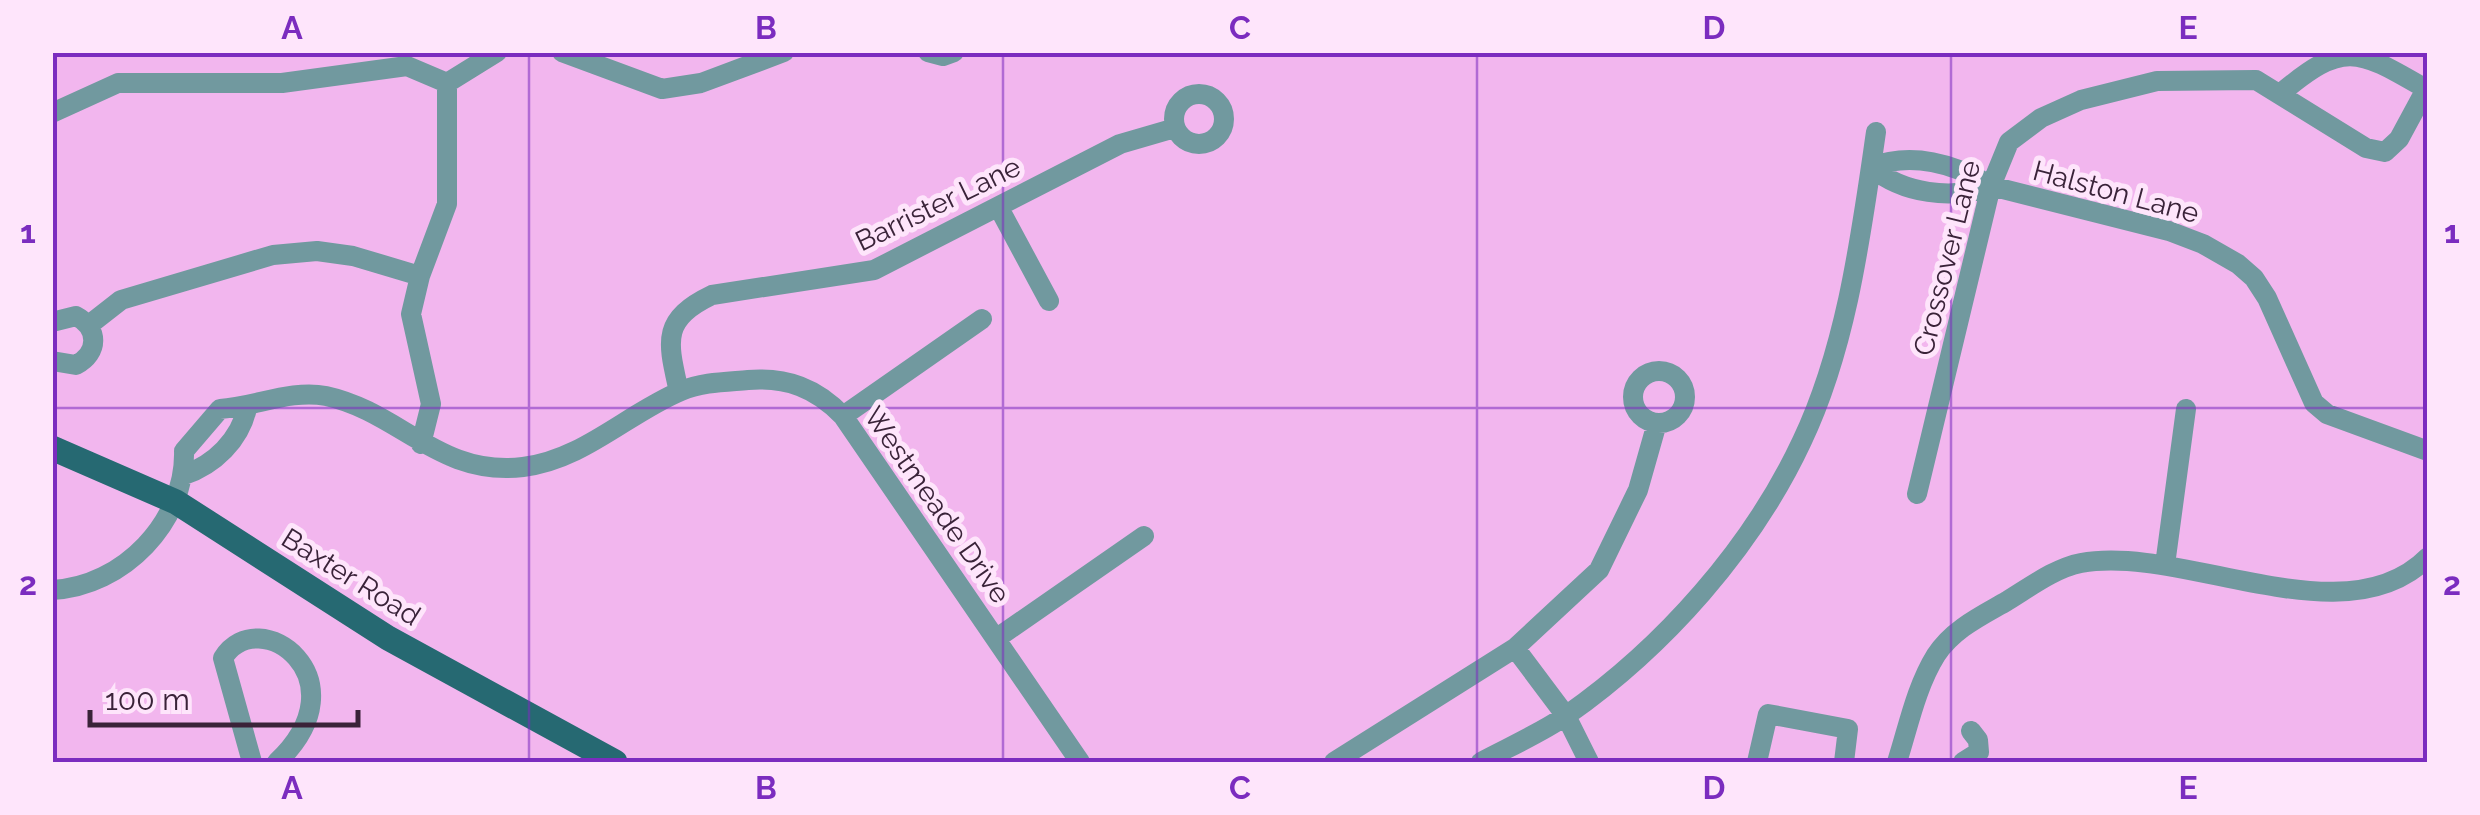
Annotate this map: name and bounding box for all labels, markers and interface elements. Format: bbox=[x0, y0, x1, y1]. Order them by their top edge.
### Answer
text: A bbox=[281, 9, 303, 46]
text: B bbox=[755, 9, 777, 46]
text: C bbox=[1229, 9, 1251, 46]
text: D bbox=[1703, 9, 1725, 46]
text: E bbox=[2178, 9, 2198, 46]
street label: Barrister Lane bbox=[850, 150, 1026, 258]
street label: Halston Lane bbox=[2029, 154, 2203, 230]
street label: Crossover Lane bbox=[1907, 157, 1987, 359]
text: 1 bbox=[20, 213, 36, 250]
text: 1 bbox=[2444, 213, 2460, 250]
street label: Westmeade Drive bbox=[857, 401, 1017, 609]
street label: Baxter Road bbox=[276, 521, 426, 633]
text: 2 bbox=[19, 565, 37, 602]
text: 2 bbox=[2443, 565, 2461, 602]
scale bar bbox=[90, 665, 358, 727]
text: 100 m bbox=[105, 682, 190, 717]
text: A bbox=[281, 769, 303, 806]
text: B bbox=[755, 769, 777, 806]
text: C bbox=[1229, 769, 1251, 806]
text: D bbox=[1703, 769, 1725, 806]
text: E bbox=[2178, 769, 2198, 806]

